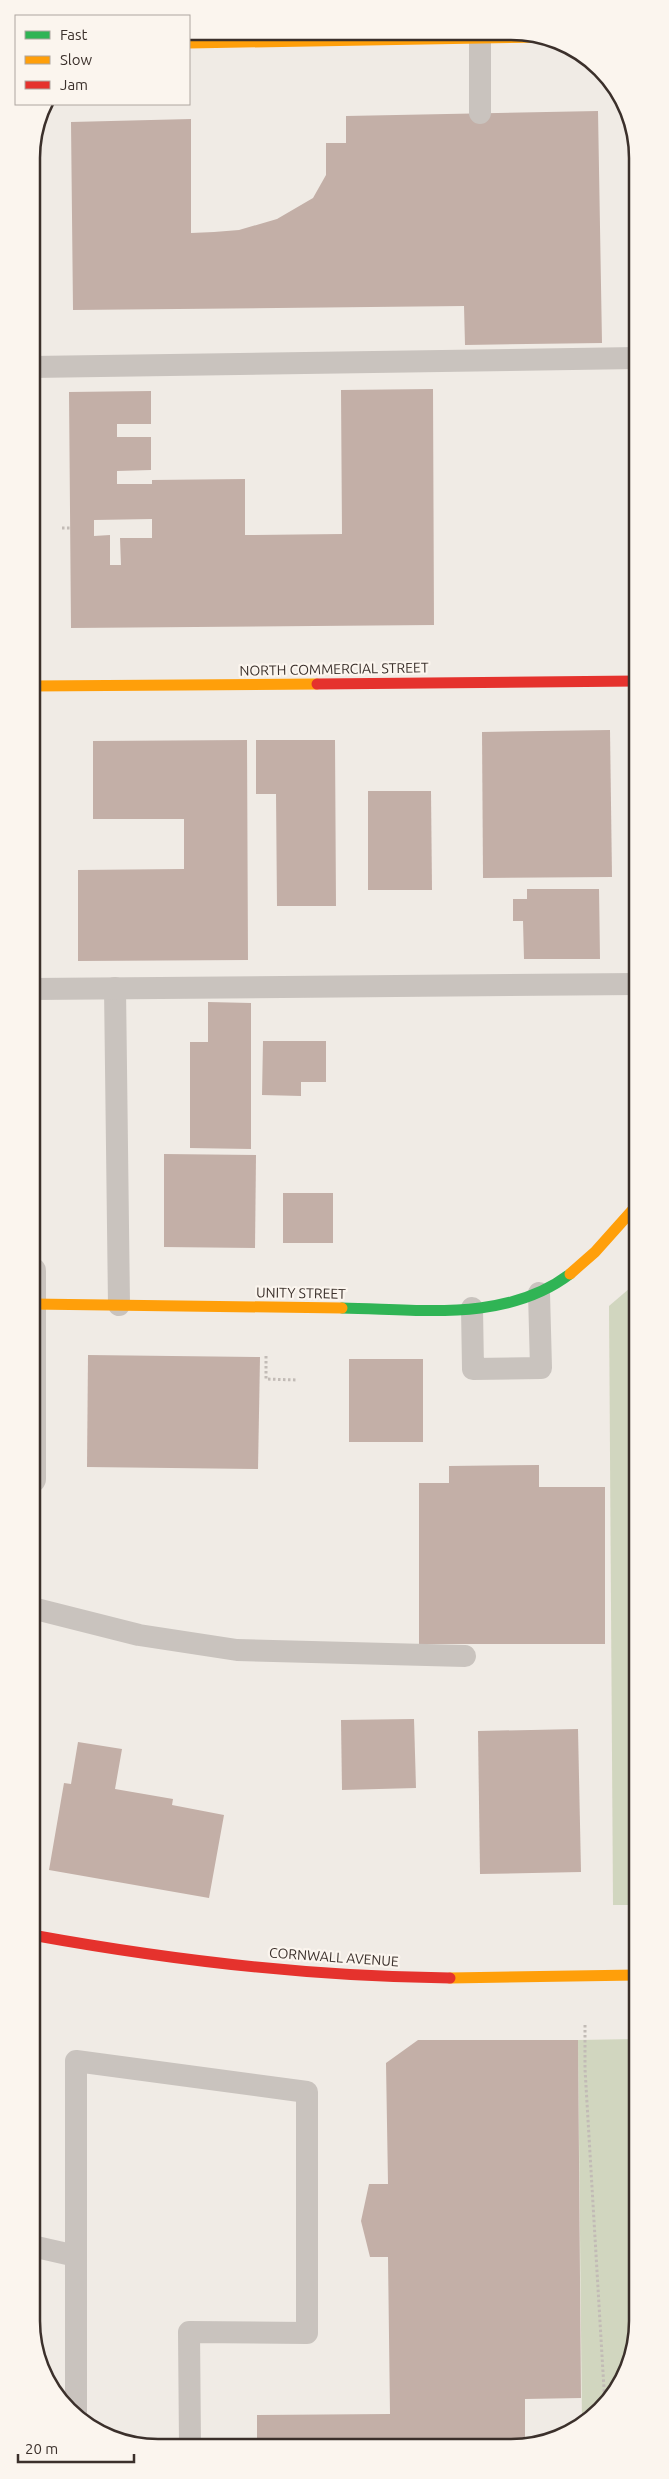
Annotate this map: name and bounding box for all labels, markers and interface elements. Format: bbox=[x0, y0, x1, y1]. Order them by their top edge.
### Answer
legend bbox=[15, 15, 190, 105]
text: Fast bbox=[60, 26, 88, 43]
text: Slow bbox=[60, 51, 93, 68]
text: Jam bbox=[60, 76, 88, 93]
street label: NORTH COMMERCIAL STREET bbox=[239, 659, 429, 679]
street label: UNITY STREET bbox=[256, 1284, 346, 1302]
street label: CORNWALL AVENUE bbox=[269, 1944, 399, 1970]
scale bar bbox=[18, 2432, 134, 2464]
text: 20 m bbox=[25, 2440, 58, 2457]

